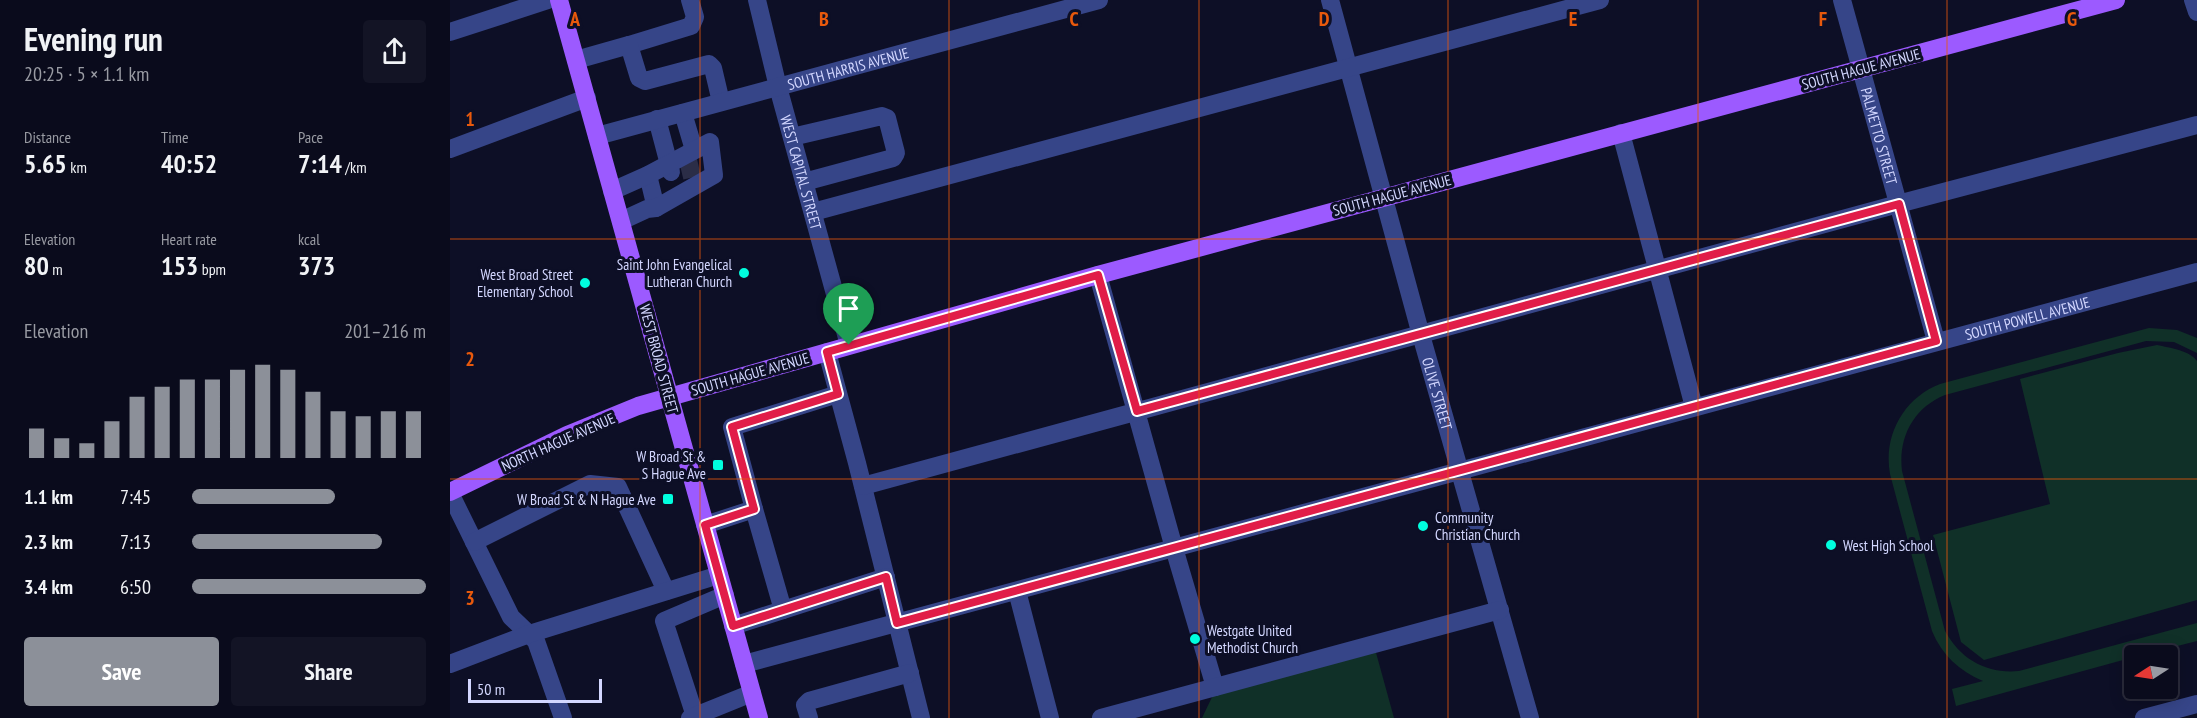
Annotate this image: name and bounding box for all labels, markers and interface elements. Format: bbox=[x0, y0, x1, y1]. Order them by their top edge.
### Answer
text: A bbox=[569, 6, 581, 32]
text: B bbox=[819, 6, 829, 32]
text: C bbox=[1069, 6, 1079, 32]
text: D bbox=[1319, 6, 1330, 32]
text: E bbox=[1569, 6, 1577, 32]
text: F bbox=[1819, 6, 1827, 32]
text: G bbox=[2067, 6, 2077, 32]
text: Evening run bbox=[24, 17, 163, 60]
button: share bbox=[363, 20, 426, 83]
street label: SOUTH HARRIS AVENUE bbox=[785, 43, 911, 94]
street label: SOUTH HAGUE AVENUE bbox=[1800, 44, 1922, 94]
text: 20:25 · 5 × 1.1 km bbox=[24, 61, 149, 87]
street label: PALMETTO STREET bbox=[1857, 85, 1902, 187]
text: 1 bbox=[465, 106, 475, 132]
street label: WEST CAPITAL STREET bbox=[777, 113, 826, 232]
text: Distance bbox=[24, 127, 71, 147]
text: Time bbox=[161, 127, 189, 147]
text: Pace bbox=[298, 127, 323, 147]
text: 5.65 bbox=[24, 147, 67, 180]
text: 40:52 bbox=[161, 147, 217, 180]
text: 7:14 bbox=[298, 147, 342, 180]
text: km bbox=[67, 157, 87, 177]
text: /km bbox=[342, 157, 367, 177]
street label: SOUTH HAGUE AVENUE bbox=[1331, 170, 1453, 220]
text: Elevation bbox=[24, 229, 75, 249]
text: Heart rate bbox=[161, 229, 217, 249]
text: kcal bbox=[298, 229, 320, 249]
text: 80 bbox=[24, 249, 49, 282]
text: 153 bbox=[161, 249, 198, 282]
text: 373 bbox=[298, 249, 335, 282]
place label: Saint John Evangelical Lutheran Church bbox=[617, 255, 732, 291]
text: m bbox=[49, 259, 63, 279]
text: bpm bbox=[198, 259, 226, 279]
place label: West Broad Street Elementary School bbox=[477, 265, 574, 301]
marker: Saint John Evangelical Lutheran Church bbox=[737, 266, 751, 280]
marker: West Broad Street Elementary School bbox=[578, 276, 592, 290]
pin bbox=[823, 283, 874, 345]
icon: arrive bbox=[832, 292, 865, 325]
street label: SOUTH POWELL AVENUE bbox=[1963, 292, 2092, 344]
street label: WEST BROAD STREET bbox=[635, 302, 683, 416]
text: Elevation bbox=[24, 318, 88, 344]
text: 201–216 m bbox=[344, 318, 426, 344]
text: 2 bbox=[465, 346, 475, 372]
street label: SOUTH HAGUE AVENUE bbox=[689, 348, 811, 400]
street label: OLIVE STREET bbox=[1418, 355, 1457, 432]
street label: NORTH HAGUE AVENUE bbox=[498, 408, 618, 476]
place label: W Broad St & S Hague Ave bbox=[636, 447, 706, 483]
marker: W Broad St & S Hague Ave bbox=[711, 458, 725, 472]
text: 1.1 km bbox=[24, 484, 73, 510]
text: 7:45 bbox=[120, 484, 151, 510]
place label: W Broad St & N Hague Ave bbox=[517, 490, 656, 509]
marker: W Broad St & N Hague Ave bbox=[661, 492, 675, 506]
place label: Community Christian Church bbox=[1435, 508, 1520, 544]
marker: Community Christian Church bbox=[1416, 519, 1430, 533]
text: 2.3 km bbox=[24, 529, 73, 555]
text: 7:13 bbox=[120, 529, 151, 555]
place label: West High School bbox=[1843, 536, 1934, 555]
marker: West High School bbox=[1824, 538, 1838, 552]
text: 3.4 km bbox=[24, 574, 73, 600]
text: 6:50 bbox=[120, 574, 151, 600]
text: 3 bbox=[465, 585, 475, 611]
place label: Westgate United Methodist Church bbox=[1207, 621, 1298, 657]
marker: Westgate United Methodist Church bbox=[1188, 632, 1202, 646]
button: Save bbox=[24, 637, 219, 706]
button: Share bbox=[231, 637, 426, 706]
north arrow bbox=[2124, 645, 2178, 699]
map controls bbox=[2124, 645, 2178, 699]
scale bar bbox=[468, 676, 602, 704]
text: 50 m bbox=[477, 679, 505, 699]

